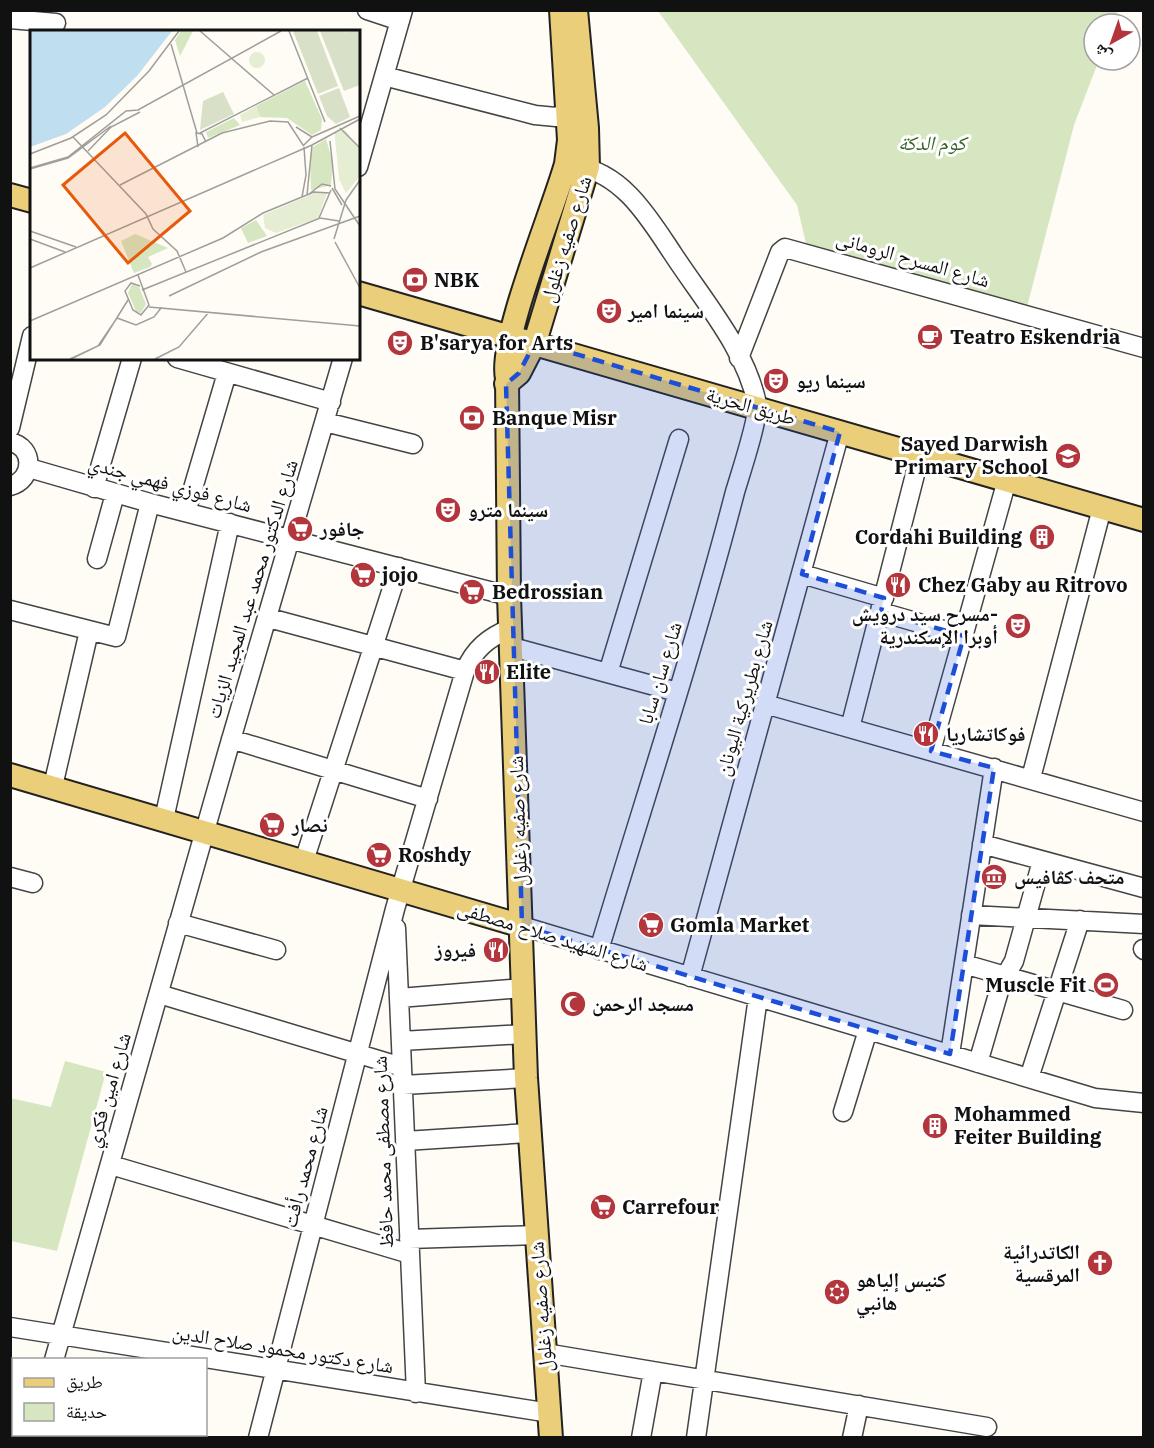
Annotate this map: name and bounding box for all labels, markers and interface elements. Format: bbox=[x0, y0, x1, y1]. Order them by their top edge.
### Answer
north arrow bbox=[1082, 12, 1142, 72]
inset map bbox=[30, 30, 360, 360]
text: ش bbox=[1089, 40, 1115, 67]
park label: كوم الدكة bbox=[898, 129, 969, 157]
street label: شارع صفيه زغلول bbox=[533, 172, 598, 305]
street label: شارع المسرح الرومانى bbox=[833, 224, 993, 293]
bank icon: NBK bbox=[400, 265, 430, 295]
place label: NBK bbox=[434, 266, 480, 293]
theatre icon: سينما امير bbox=[594, 296, 624, 326]
place label: سينما امير bbox=[627, 297, 704, 324]
cafe icon: Teatro Eskendria bbox=[915, 322, 945, 352]
place label: Teatro Eskendria bbox=[950, 323, 1120, 350]
theatre icon: B'sarya for Arts bbox=[385, 328, 415, 358]
place label: B'sarya for Arts bbox=[420, 329, 573, 356]
theatre icon: سينما ريو bbox=[761, 366, 791, 396]
place label: سينما ريو bbox=[796, 367, 866, 394]
street label: طريق الحرية bbox=[703, 380, 799, 431]
bank icon: Banque Misr bbox=[457, 403, 487, 433]
place label: Banque Misr bbox=[492, 404, 617, 431]
place label: Sayed Darwish Primary School bbox=[894, 430, 1048, 480]
school or university icon: Sayed Darwish Primary School bbox=[1053, 441, 1083, 471]
street label: شارع فوزي فهمي جندي bbox=[85, 449, 255, 521]
street label: شارع الدكتور محمد عبد المجيد الزيات bbox=[199, 456, 304, 722]
theatre icon: سينما مترو bbox=[433, 495, 463, 525]
place label: سينما مترو bbox=[468, 496, 548, 523]
supermarket icon: جافور bbox=[285, 514, 315, 544]
place label: جافور bbox=[319, 515, 365, 542]
building icon: Cordahi Building bbox=[1027, 522, 1057, 552]
place label: Cordahi Building bbox=[855, 523, 1022, 550]
supermarket icon: jojo bbox=[348, 560, 378, 590]
place label: jojo bbox=[380, 561, 418, 588]
restaurant icon: Chez Gaby au Ritrovo bbox=[883, 570, 913, 600]
place label: Chez Gaby au Ritrovo bbox=[918, 571, 1128, 598]
supermarket icon: Bedrossian bbox=[457, 577, 487, 607]
place label: Bedrossian bbox=[492, 578, 603, 605]
place label: مسرح سيد درويش- أوبرا الإسكندرية bbox=[852, 600, 998, 650]
theatre icon: مسرح سيد درويش- أوبرا الإسكندرية bbox=[1003, 611, 1033, 641]
street label: شارع بطريركية اليونان bbox=[708, 617, 779, 779]
street label: شارع سان سابا bbox=[631, 618, 688, 727]
restaurant icon: Elite bbox=[472, 657, 502, 687]
place label: Elite bbox=[506, 658, 551, 685]
restaurant icon: فوكاتشاريا bbox=[911, 719, 941, 749]
place label: فوكاتشاريا bbox=[946, 720, 1026, 747]
street label: شارع صفيه زغلول bbox=[502, 755, 533, 887]
supermarket icon: نصار bbox=[257, 810, 287, 840]
place label: نصار bbox=[291, 811, 328, 838]
supermarket icon: Roshdy bbox=[364, 840, 394, 870]
place label: Roshdy bbox=[398, 841, 472, 868]
museum icon: متحف كڤافيس bbox=[979, 862, 1009, 892]
place label: متحف كڤافيس bbox=[1014, 863, 1124, 890]
street label: شارع الشهيد صلاح مصطفى bbox=[455, 894, 652, 977]
supermarket icon: Gomla Market bbox=[636, 910, 666, 940]
place label: Gomla Market bbox=[670, 911, 810, 938]
restaurant icon: فيروز bbox=[481, 935, 511, 965]
place label: فيروز bbox=[434, 936, 476, 963]
sports icon: Muscle Fit bbox=[1091, 970, 1121, 1000]
place label: Muscle Fit bbox=[985, 971, 1087, 998]
mosque icon: مسجد الرحمن bbox=[558, 989, 588, 1019]
place label: مسجد الرحمن bbox=[592, 990, 694, 1017]
street label: شارع امين فكري bbox=[78, 1029, 140, 1151]
street label: شارع مصطفى محمد حافظ bbox=[366, 1055, 399, 1249]
place label: Mohammed Feiter Building bbox=[954, 1100, 1102, 1150]
street label: شارع محمد رأفت bbox=[275, 1103, 334, 1231]
building icon: Mohammed Feiter Building bbox=[920, 1111, 950, 1141]
supermarket icon: Carrefour bbox=[588, 1192, 618, 1222]
place label: Carrefour bbox=[622, 1193, 719, 1220]
place label: الكاتدرائية المرقسية bbox=[1003, 1238, 1080, 1288]
street label: شارع صفيه زغلول bbox=[522, 1241, 559, 1373]
church icon: الكاتدرائية المرقسية bbox=[1085, 1248, 1115, 1278]
place label: كنيس إلياهو هانبي bbox=[856, 1266, 947, 1319]
synagogue icon: كنيس إلياهو هانبي bbox=[822, 1277, 852, 1307]
street label: شارع دكتور محمود صلاح الدين bbox=[171, 1318, 396, 1379]
legend bbox=[12, 1358, 207, 1436]
text: طريق bbox=[66, 1370, 103, 1393]
text: حديقة bbox=[66, 1400, 107, 1423]

